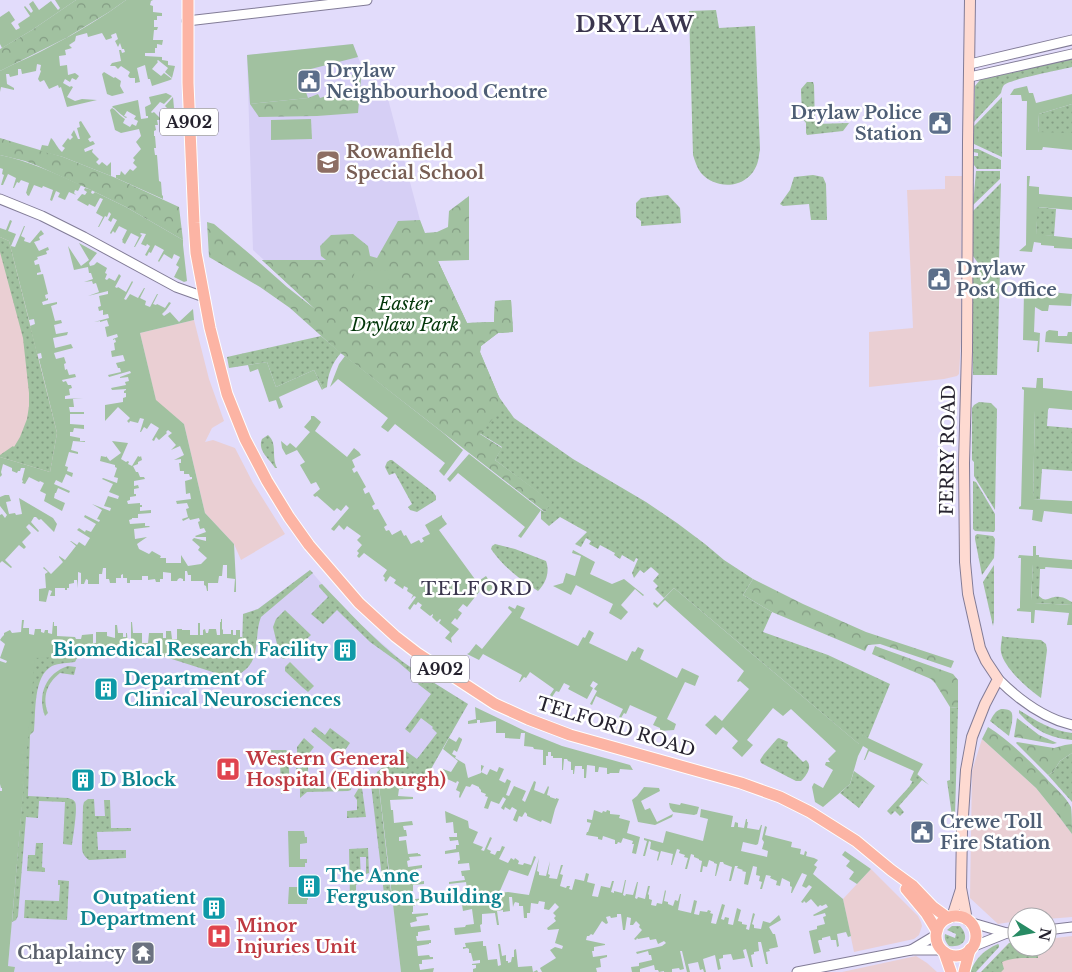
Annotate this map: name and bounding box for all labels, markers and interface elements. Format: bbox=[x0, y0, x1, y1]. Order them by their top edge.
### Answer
district label: DRYLAW bbox=[575, 11, 695, 38]
place label: Drylaw Neighbourhood Centre bbox=[326, 60, 548, 103]
public building icon: Drylaw Neighbourhood Centre bbox=[296, 68, 322, 94]
place label: Drylaw Police Station bbox=[790, 102, 922, 145]
road number: A902 bbox=[160, 108, 218, 136]
public building icon: Drylaw Police Station bbox=[927, 110, 953, 136]
place label: Rowanfield Special School bbox=[346, 141, 485, 184]
school or university icon: Rowanfield Special School bbox=[315, 149, 341, 175]
place label: Drylaw Post Office bbox=[956, 258, 1057, 301]
public building icon: Drylaw Post Office bbox=[926, 266, 952, 292]
park label: Easter Drylaw Park bbox=[350, 293, 459, 336]
street label: FERRY ROAD bbox=[936, 384, 960, 516]
district label: TELFORD bbox=[421, 577, 533, 600]
building icon: Biomedical Research Facility bbox=[332, 637, 358, 663]
place label: Biomedical Research Facility bbox=[53, 639, 328, 661]
road number: A902 bbox=[411, 656, 469, 682]
place label: Department of Clinical Neurosciences bbox=[124, 668, 341, 711]
building icon: Department of Clinical Neurosciences bbox=[93, 676, 119, 702]
street label: TELFORD ROAD bbox=[534, 692, 698, 762]
place label: Western General Hospital (Edinburgh) bbox=[245, 748, 446, 791]
hospital icon: Western General Hospital (Edinburgh) bbox=[215, 756, 241, 782]
building icon: D Block bbox=[70, 767, 96, 793]
place label: D Block bbox=[100, 769, 177, 791]
place label: Crewe Toll Fire Station bbox=[940, 811, 1050, 854]
public building icon: Crewe Toll Fire Station bbox=[909, 819, 935, 845]
place label: The Anne Ferguson Building bbox=[326, 865, 503, 908]
building icon: The Anne Ferguson Building bbox=[296, 873, 322, 899]
place label: Outpatient Department bbox=[80, 887, 196, 930]
building icon: Outpatient Department bbox=[201, 895, 227, 921]
north arrow bbox=[1007, 907, 1057, 957]
place label: Minor Injuries Unit bbox=[236, 915, 357, 958]
hospital icon: Minor Injuries Unit bbox=[206, 923, 232, 949]
text: N bbox=[1035, 926, 1055, 943]
temple icon: Chaplaincy bbox=[130, 940, 156, 966]
place label: Chaplaincy bbox=[17, 942, 126, 964]

